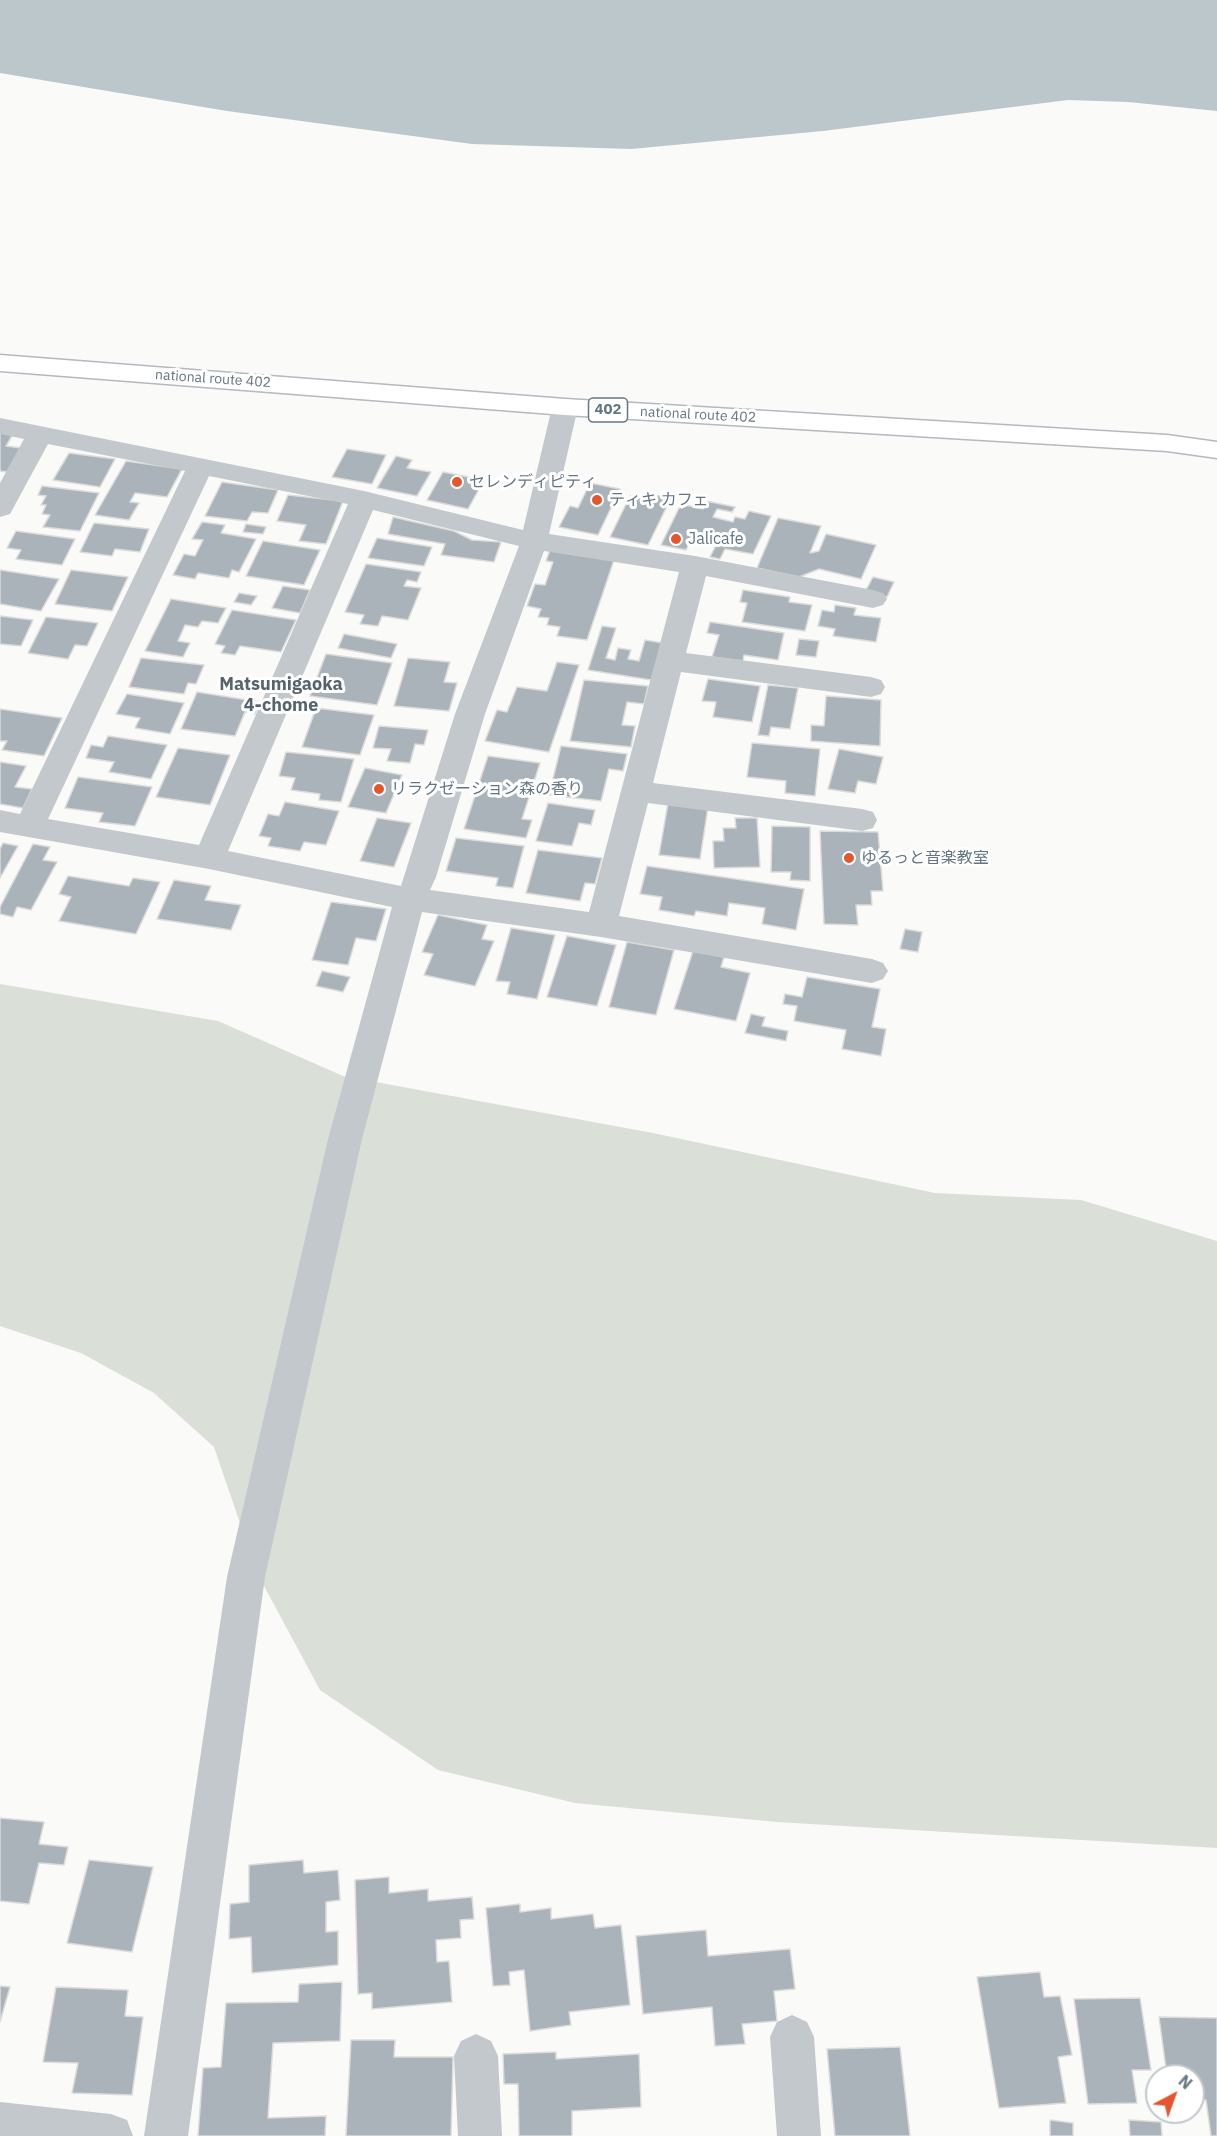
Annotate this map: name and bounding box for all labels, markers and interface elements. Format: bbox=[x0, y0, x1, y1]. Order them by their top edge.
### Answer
street label: national route 402 bbox=[154, 367, 272, 391]
road number: 402 bbox=[588, 398, 628, 422]
street label: national route 402 bbox=[640, 404, 756, 426]
place label: セレンディピティ bbox=[469, 472, 597, 492]
marker: セレンディピティ bbox=[450, 475, 464, 489]
place label: ティキ カフェ bbox=[609, 490, 709, 510]
marker: ティキ カフェ bbox=[590, 493, 604, 507]
place label: Jalicafe bbox=[688, 529, 744, 549]
marker: Jalicafe bbox=[669, 532, 683, 546]
district label: Matsumigaoka 4-chome bbox=[219, 674, 343, 716]
place label: リラクゼーション森の香り bbox=[391, 779, 583, 799]
marker: リラクゼーション森の香り bbox=[372, 782, 386, 796]
place label: ゆるっと音楽教室 bbox=[861, 848, 989, 868]
marker: ゆるっと音楽教室 bbox=[842, 851, 856, 865]
north arrow bbox=[1145, 2064, 1205, 2124]
text: N bbox=[1175, 2071, 1196, 2093]

